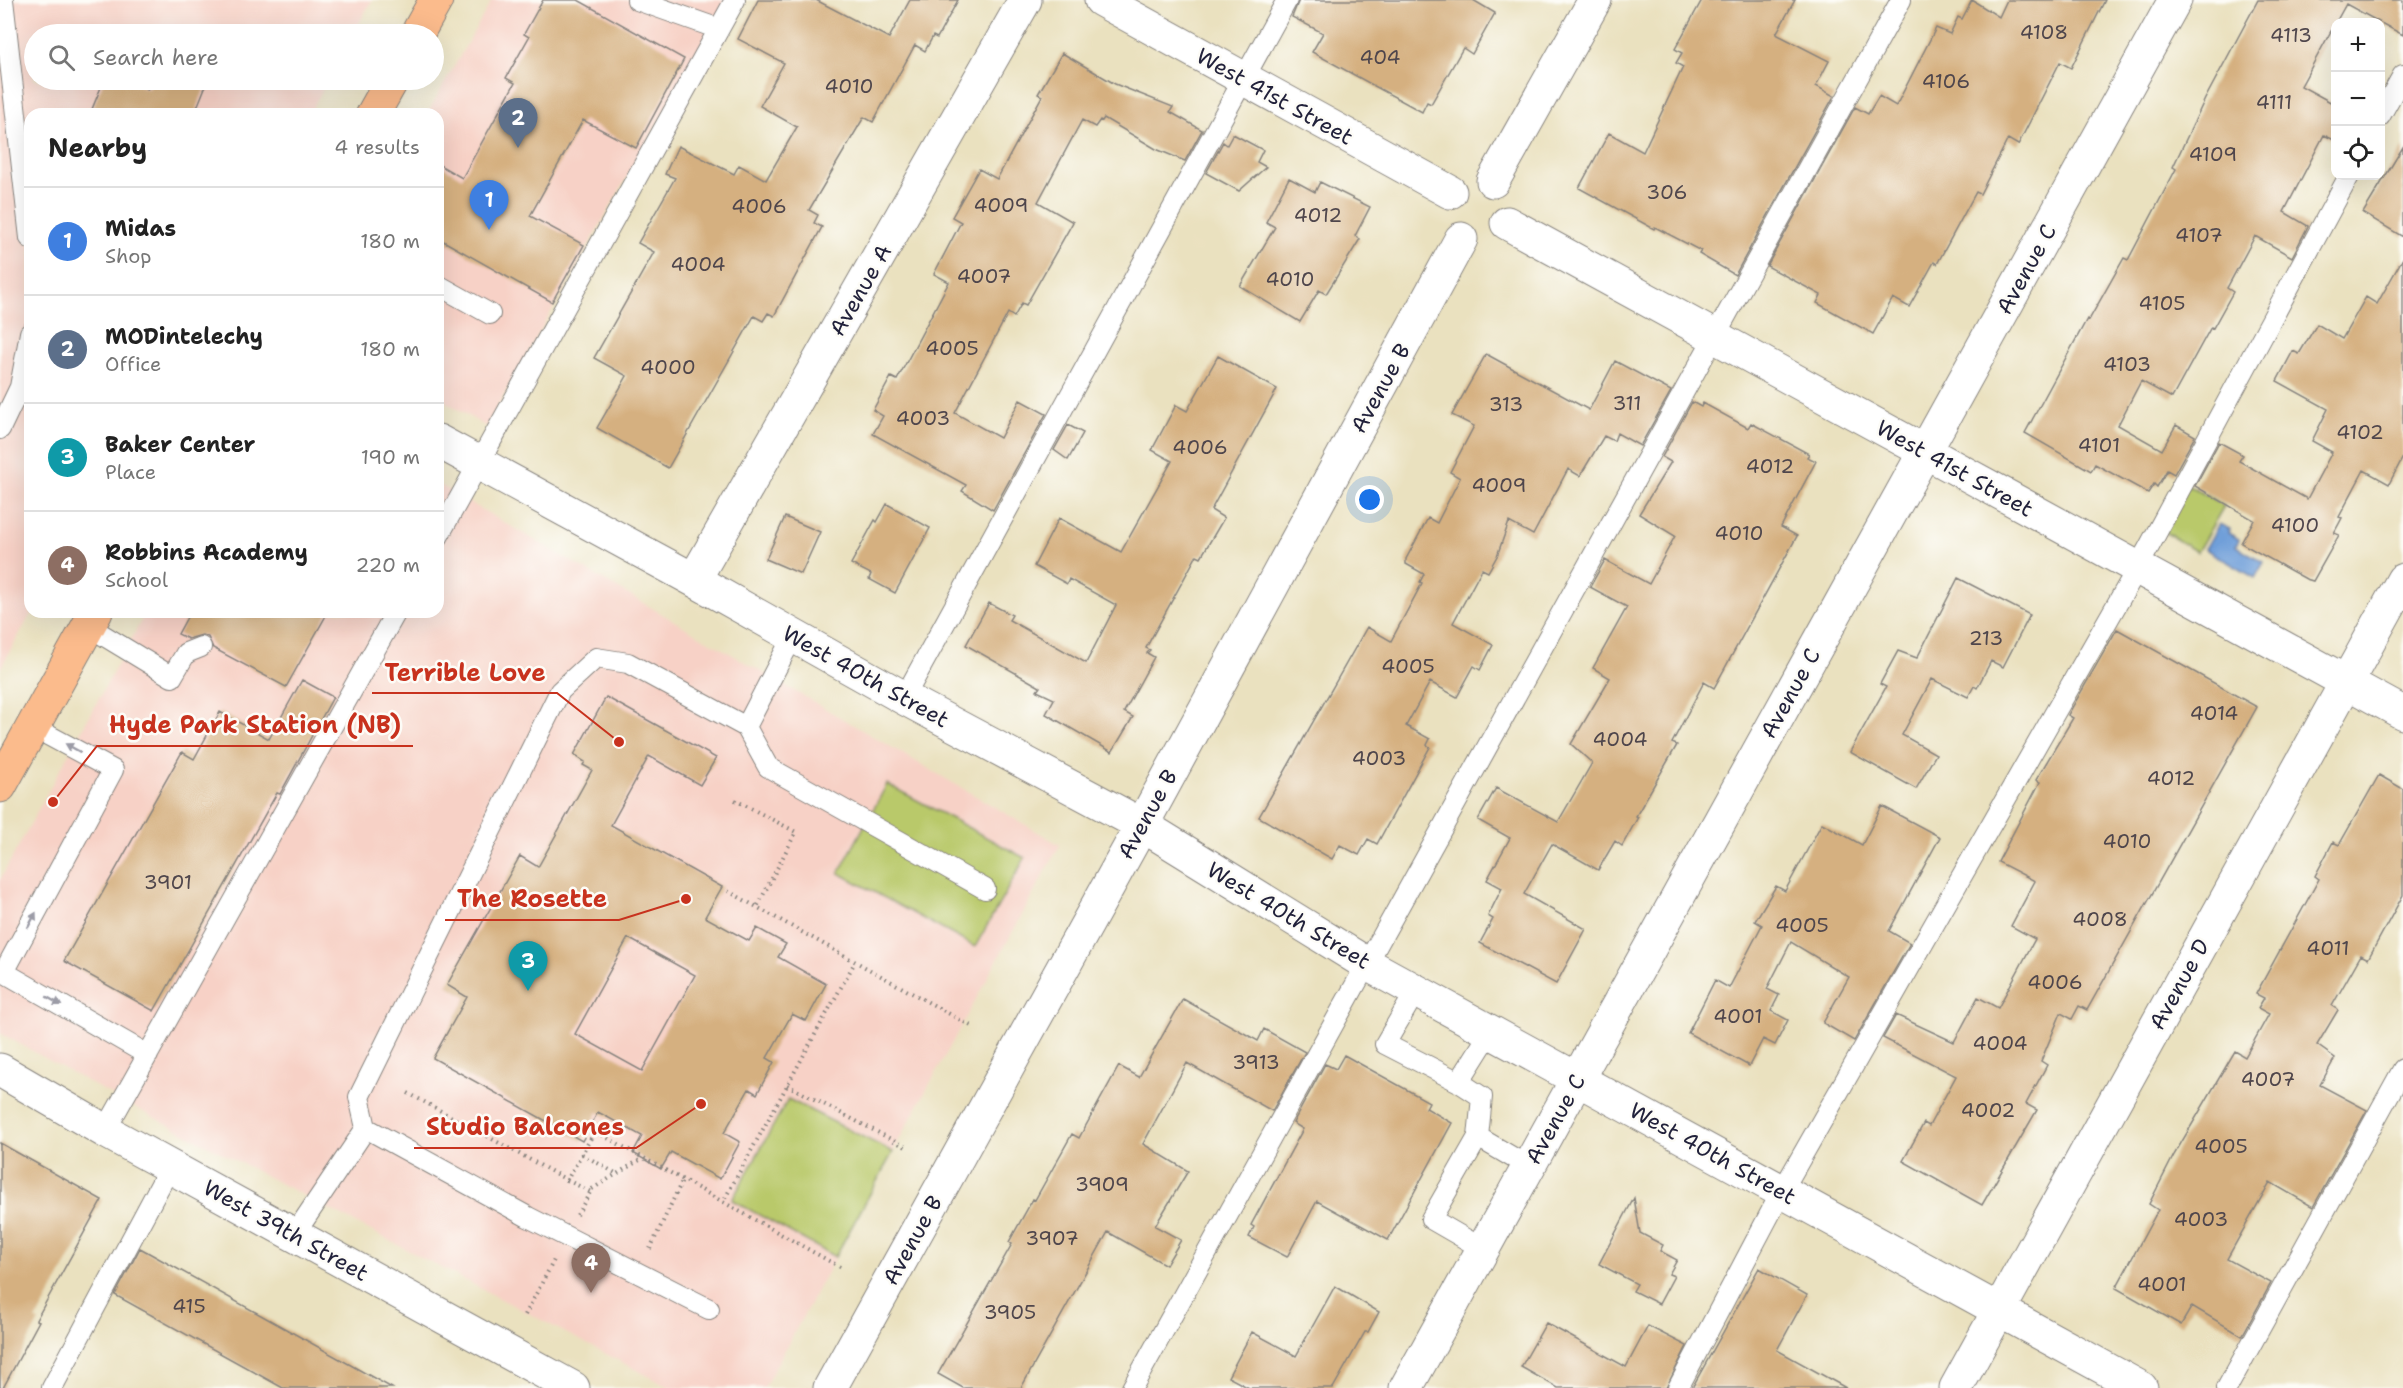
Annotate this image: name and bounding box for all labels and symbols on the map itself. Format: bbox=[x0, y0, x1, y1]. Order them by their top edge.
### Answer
house number: 4108 bbox=[2020, 19, 2068, 45]
house number: 4113 bbox=[2270, 22, 2312, 48]
street label: West 41st Street bbox=[1191, 41, 1358, 152]
house number: 404 bbox=[1359, 44, 1401, 70]
house number: 4106 bbox=[1922, 68, 1970, 94]
house number: 4010 bbox=[824, 73, 874, 99]
house number: 4111 bbox=[2256, 89, 2292, 115]
pin: 2 bbox=[498, 98, 538, 148]
house number: 4109 bbox=[2189, 141, 2237, 167]
house number: 306 bbox=[1646, 179, 1688, 205]
pin: 1 bbox=[470, 180, 508, 230]
house number: 4009 bbox=[973, 192, 1029, 218]
house number: 4006 bbox=[731, 193, 787, 219]
house number: 4012 bbox=[1294, 202, 1342, 228]
street label: Avenue C bbox=[1990, 219, 2063, 319]
house number: 4107 bbox=[2175, 222, 2223, 248]
street label: Avenue A bbox=[823, 239, 898, 341]
house number: 4004 bbox=[670, 251, 726, 277]
house number: 4007 bbox=[957, 263, 1011, 289]
house number: 4010 bbox=[1265, 266, 1315, 292]
house number: 4105 bbox=[2139, 290, 2185, 316]
house number: 4005 bbox=[925, 335, 979, 361]
street label: Avenue B bbox=[1344, 338, 1417, 438]
house number: 4103 bbox=[2103, 351, 2151, 377]
house number: 4000 bbox=[640, 354, 696, 380]
house number: 311 bbox=[1613, 390, 1641, 416]
house number: 313 bbox=[1489, 391, 1523, 417]
house number: 4003 bbox=[896, 405, 950, 431]
street label: West 41st Street bbox=[1871, 413, 2038, 524]
house number: 4102 bbox=[2336, 419, 2384, 445]
house number: 4101 bbox=[2078, 432, 2120, 458]
house number: 4006 bbox=[1172, 434, 1228, 460]
house number: 4012 bbox=[1746, 453, 1794, 479]
house number: 4009 bbox=[1471, 472, 1527, 498]
your location bbox=[1355, 485, 1384, 514]
house number: 4100 bbox=[2271, 512, 2319, 538]
house number: 4010 bbox=[1714, 520, 1764, 546]
street label: West 40th Street bbox=[777, 619, 954, 734]
house number: 213 bbox=[1969, 625, 2003, 651]
street label: Avenue C bbox=[1754, 643, 1827, 743]
callout: Terrible Love bbox=[372, 651, 557, 693]
house number: 4005 bbox=[1381, 653, 1435, 679]
text: Terrible Love bbox=[384, 657, 546, 689]
house number: 4014 bbox=[2190, 700, 2238, 726]
callout: Hyde Park Station (NB) bbox=[97, 704, 413, 746]
text: Hyde Park Station (NB) bbox=[109, 709, 401, 741]
house number: 4004 bbox=[1592, 726, 1648, 752]
one-way arrow bbox=[65, 743, 81, 754]
house number: 4003 bbox=[1352, 745, 1406, 771]
street label: Avenue B bbox=[1111, 764, 1184, 864]
house number: 4012 bbox=[2147, 765, 2195, 791]
house number: 4010 bbox=[2102, 828, 2152, 854]
street label: West 40th Street bbox=[1202, 855, 1376, 976]
house number: 3901 bbox=[144, 869, 192, 895]
callout: The Rosette bbox=[445, 878, 619, 920]
text: The Rosette bbox=[457, 883, 607, 915]
house number: 4008 bbox=[2072, 906, 2128, 932]
one-way arrow bbox=[27, 911, 37, 928]
house number: 4005 bbox=[1775, 912, 1829, 938]
street label: Avenue D bbox=[2143, 934, 2216, 1035]
house number: 4011 bbox=[2306, 935, 2350, 961]
pin: 3 bbox=[508, 942, 548, 991]
house number: 4006 bbox=[2027, 969, 2083, 995]
one-way arrow bbox=[46, 996, 63, 1006]
house number: 4001 bbox=[1713, 1003, 1763, 1029]
house number: 4004 bbox=[1972, 1030, 2028, 1056]
house number: 3913 bbox=[1232, 1049, 1280, 1075]
house number: 4007 bbox=[2241, 1066, 2295, 1092]
street label: Avenue C bbox=[1519, 1069, 1592, 1169]
street label: West 40th Street bbox=[1624, 1096, 1801, 1211]
house number: 4002 bbox=[1961, 1097, 2015, 1123]
callout: Studio Balcones bbox=[414, 1106, 636, 1148]
text: Studio Balcones bbox=[426, 1111, 624, 1143]
house number: 4005 bbox=[2194, 1133, 2248, 1159]
house number: 3909 bbox=[1075, 1171, 1129, 1197]
street label: West 39th Street bbox=[198, 1173, 373, 1288]
street label: Avenue B bbox=[876, 1190, 949, 1290]
house number: 4003 bbox=[2174, 1206, 2228, 1232]
house number: 3907 bbox=[1025, 1225, 1079, 1251]
pin: 4 bbox=[572, 1244, 610, 1293]
house number: 4001 bbox=[2137, 1271, 2187, 1297]
house number: 415 bbox=[172, 1293, 206, 1319]
house number: 3905 bbox=[984, 1299, 1036, 1325]

